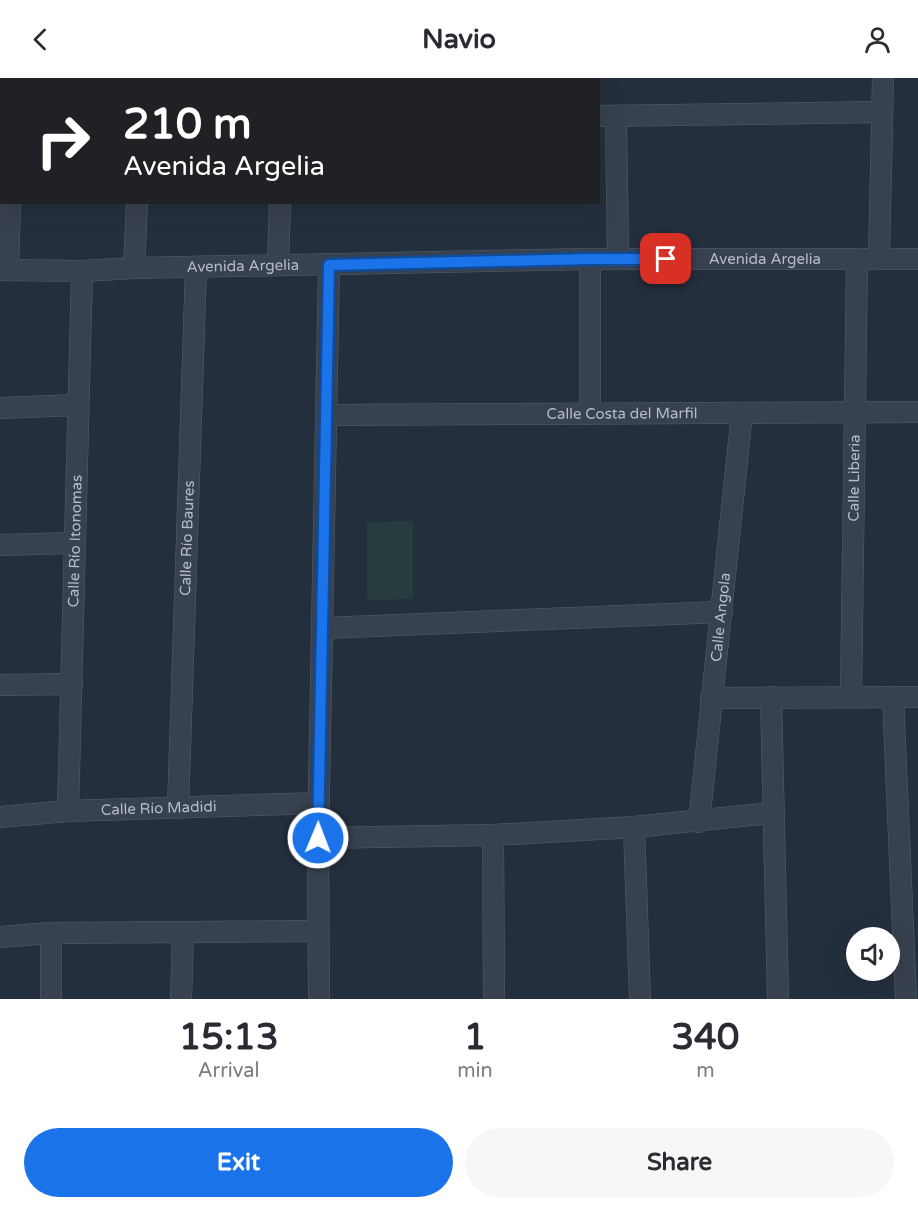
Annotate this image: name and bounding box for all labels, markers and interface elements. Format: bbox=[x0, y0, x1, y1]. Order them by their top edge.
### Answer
icon: back bbox=[24, 23, 57, 56]
text: Navio bbox=[422, 23, 496, 56]
icon: person bbox=[861, 23, 894, 56]
text: 210 m bbox=[123, 99, 252, 150]
icon: right bbox=[24, 102, 102, 180]
text: Avenida Argelia bbox=[123, 150, 325, 183]
pin bbox=[640, 233, 691, 284]
icon: arrive bbox=[649, 242, 682, 275]
street label: Avenida Argelia bbox=[709, 250, 821, 268]
street label: Avenida Argelia bbox=[187, 256, 299, 276]
street label: Calle Costa del Marfil bbox=[546, 404, 698, 423]
street label: Calle Liberia bbox=[844, 434, 864, 522]
street label: Calle Río Itonomas bbox=[64, 474, 86, 608]
street label: Calle Río Baures bbox=[176, 480, 198, 596]
street label: Calle Angola bbox=[707, 572, 734, 663]
street label: Calle Río Madidi bbox=[101, 797, 217, 819]
position arrow bbox=[286, 806, 350, 870]
map controls bbox=[846, 927, 900, 981]
button: sound bbox=[846, 927, 900, 981]
text: 15:13 bbox=[179, 1016, 279, 1059]
text: 1 bbox=[464, 1016, 486, 1059]
text: 340 bbox=[671, 1016, 739, 1059]
text: Arrival bbox=[198, 1059, 260, 1083]
text: min bbox=[457, 1059, 493, 1083]
text: m bbox=[696, 1059, 715, 1083]
button: Exit bbox=[24, 1128, 453, 1197]
button: Share bbox=[465, 1128, 894, 1197]

